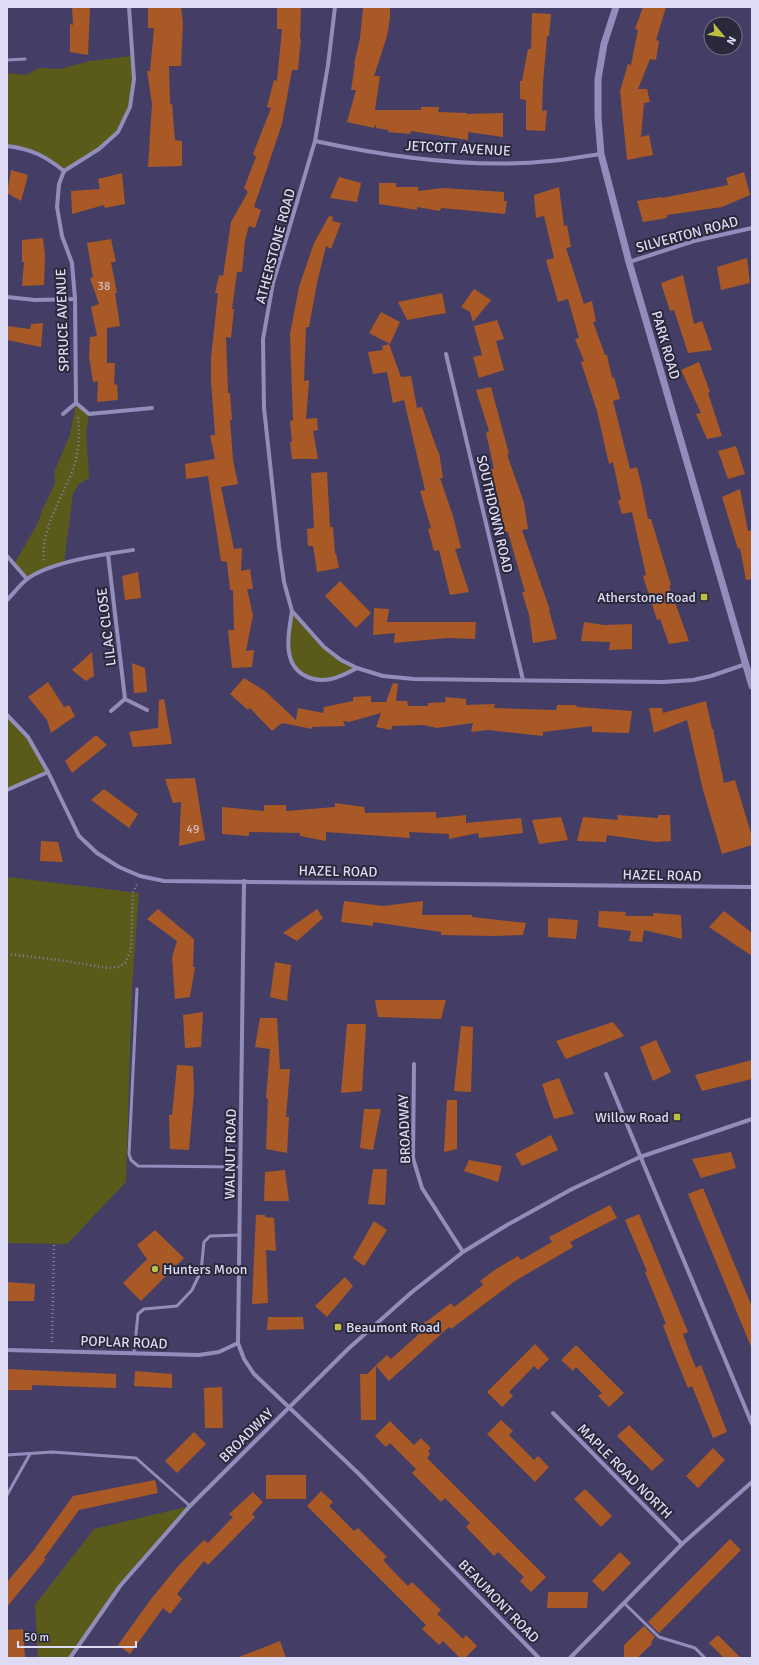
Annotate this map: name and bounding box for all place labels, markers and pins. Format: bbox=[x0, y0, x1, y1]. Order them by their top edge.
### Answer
place label: Atherstone Road bbox=[597, 589, 696, 606]
marker: Atherstone Road bbox=[699, 592, 709, 602]
place label: Willow Road bbox=[595, 1109, 669, 1126]
marker: Willow Road bbox=[672, 1112, 682, 1122]
place label: Hunters Moon bbox=[163, 1261, 247, 1278]
marker: Hunters Moon bbox=[150, 1264, 160, 1274]
place label: Beaumont Road bbox=[346, 1319, 440, 1336]
marker: Beaumont Road bbox=[333, 1322, 343, 1332]

